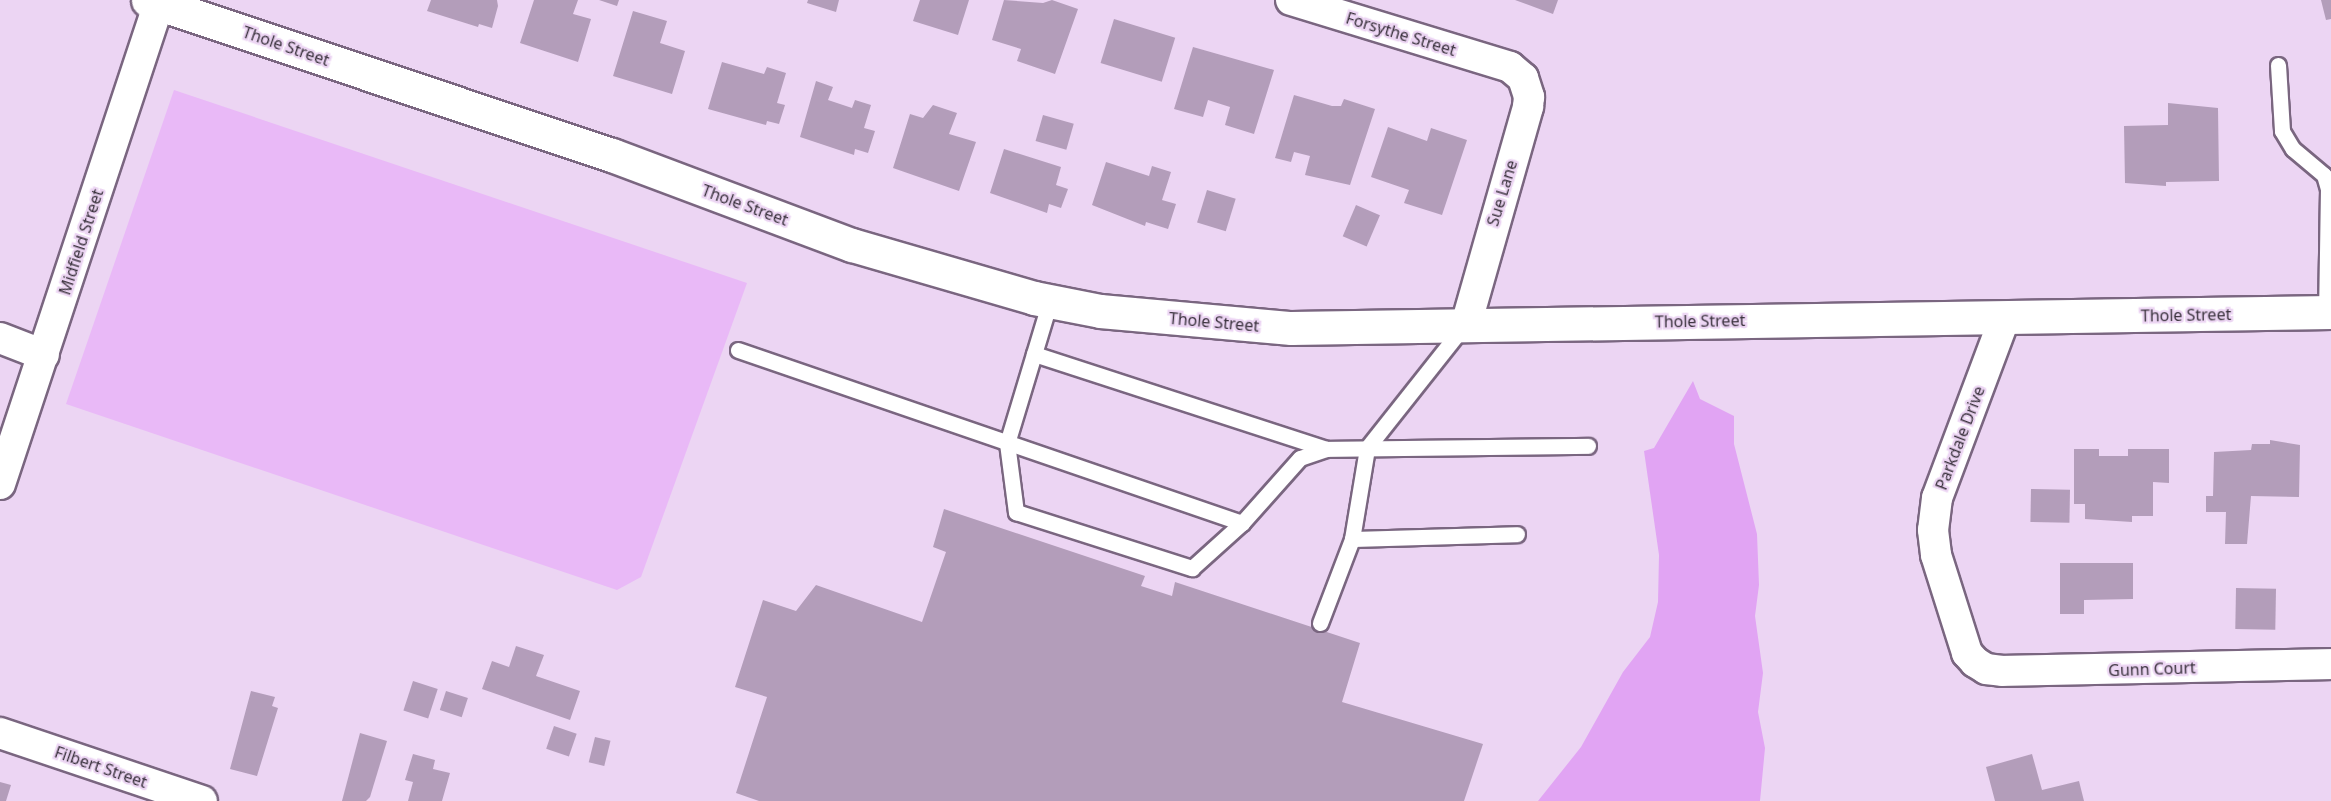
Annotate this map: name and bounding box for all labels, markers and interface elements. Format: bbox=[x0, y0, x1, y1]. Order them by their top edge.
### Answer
street label: Forsythe Street bbox=[1344, 8, 1458, 60]
street label: Thole Street bbox=[240, 22, 332, 70]
street label: Sue Lane bbox=[1483, 158, 1521, 228]
street label: Thole Street bbox=[699, 181, 791, 229]
street label: Midfield Street bbox=[55, 187, 107, 297]
street label: Thole Street bbox=[2141, 305, 2231, 325]
street label: Thole Street bbox=[1168, 308, 1260, 336]
street label: Thole Street bbox=[1655, 311, 1745, 331]
street label: Parkdale Drive bbox=[1931, 383, 1989, 493]
street label: Gunn Court bbox=[2108, 658, 2196, 680]
street label: Filbert Street bbox=[52, 742, 150, 792]

